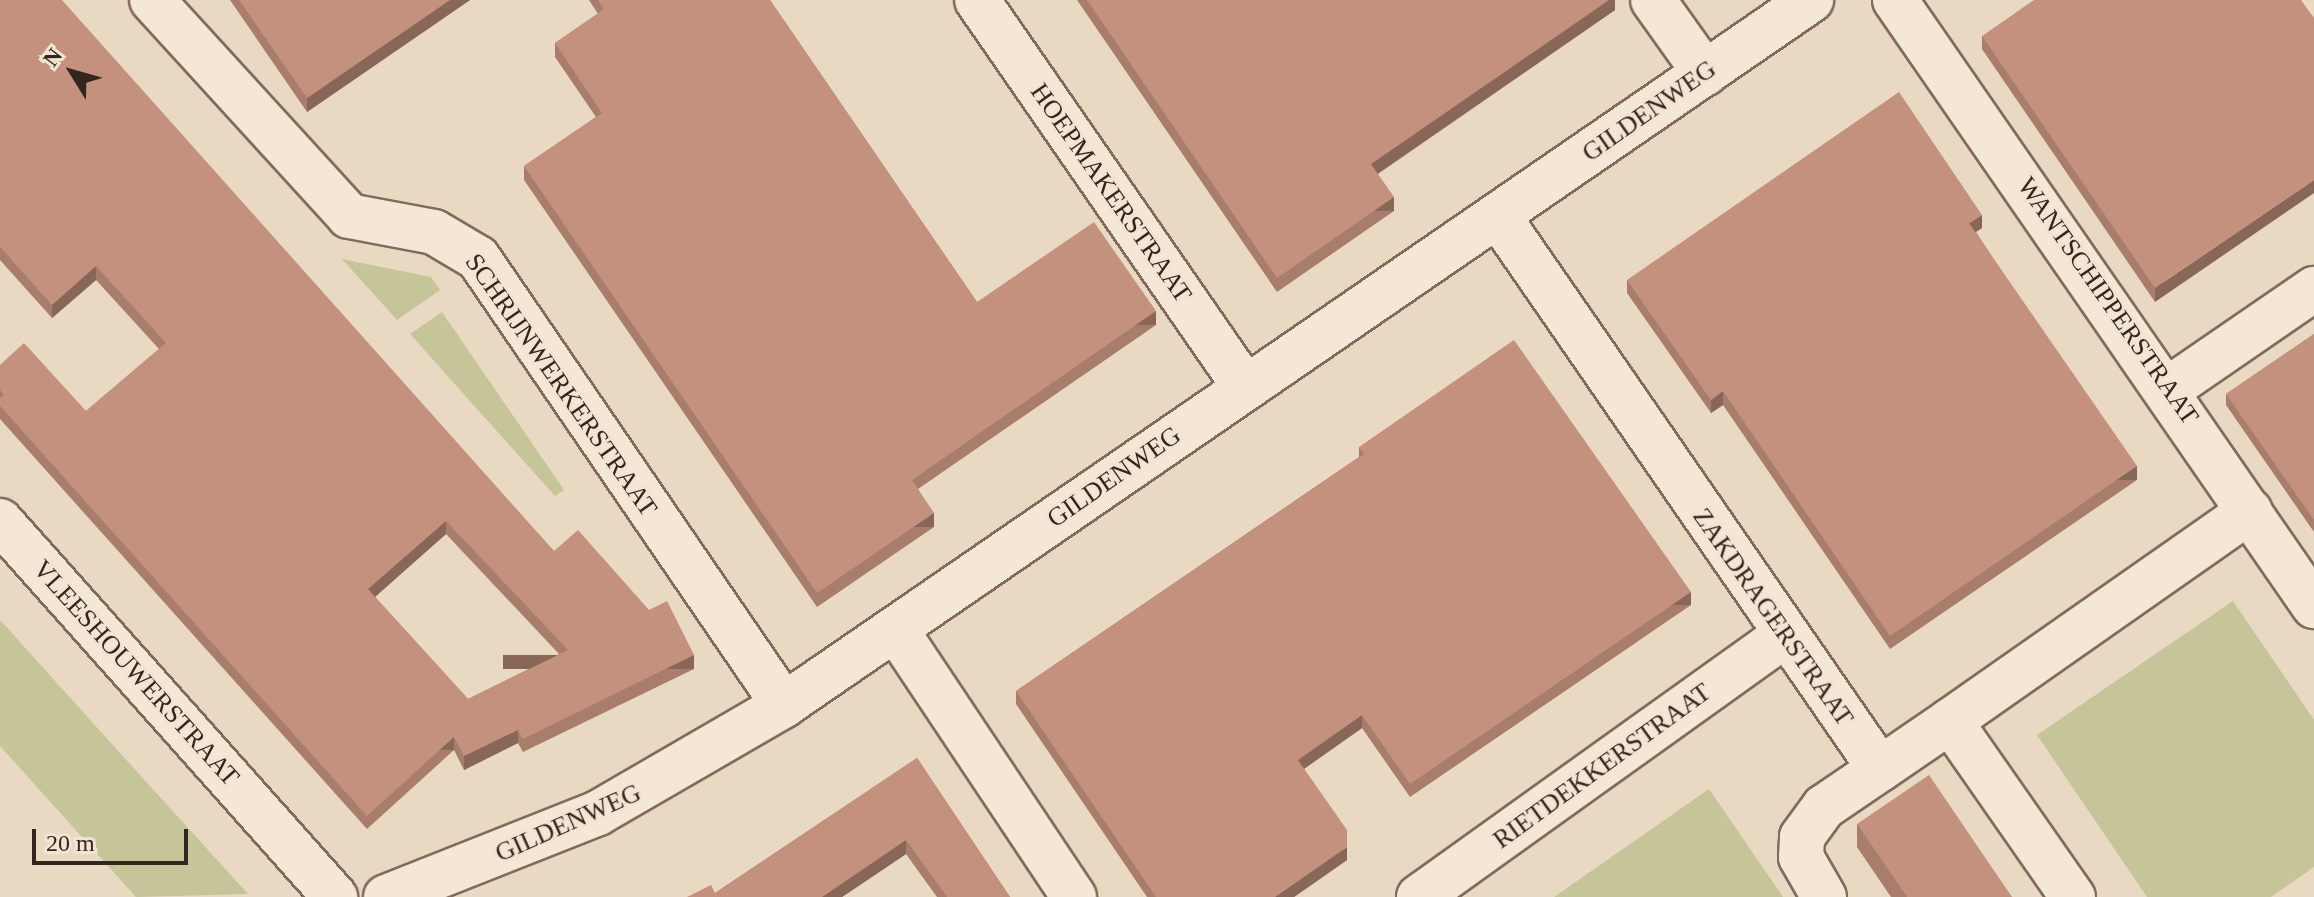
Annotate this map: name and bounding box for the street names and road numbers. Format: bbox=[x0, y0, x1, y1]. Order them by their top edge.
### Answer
street label: GILDENWEG bbox=[1576, 53, 1722, 169]
street label: HOEPMAKERSTRAAT bbox=[1024, 78, 1198, 308]
street label: WANTSCHIPPERSTRAAT bbox=[2011, 171, 2205, 431]
street label: SCHRIJNWERKERSTRAAT bbox=[458, 248, 664, 522]
street label: GILDENWEG bbox=[1041, 419, 1187, 535]
street label: ZAKDRAGERSTRAAT bbox=[1686, 502, 1860, 732]
street label: VLEESHOUWERSTRAAT bbox=[26, 554, 246, 792]
street label: RIETDEKKERSTRAAT bbox=[1487, 677, 1717, 855]
street label: GILDENWEG bbox=[490, 777, 646, 869]

